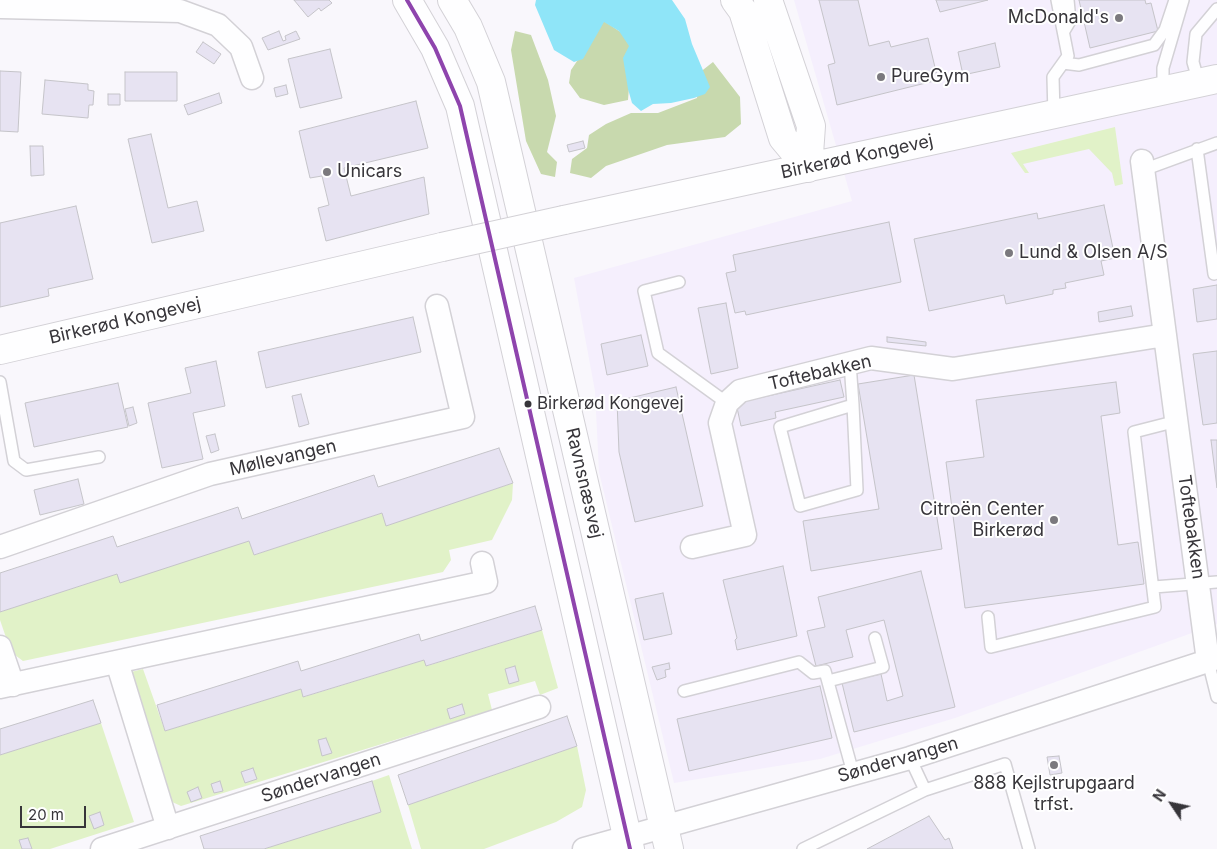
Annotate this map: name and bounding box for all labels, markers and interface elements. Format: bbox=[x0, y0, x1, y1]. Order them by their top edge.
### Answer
place label: McDonald's bbox=[1008, 7, 1109, 29]
marker: McDonald's bbox=[1113, 12, 1125, 24]
place label: PureGym bbox=[891, 66, 969, 88]
marker: PureGym bbox=[875, 71, 887, 83]
street label: Birkerød Kongevej bbox=[779, 130, 935, 184]
place label: Unicars bbox=[337, 161, 402, 183]
marker: Unicars bbox=[321, 166, 333, 178]
place label: Lund & Olsen A/S bbox=[1019, 242, 1168, 264]
marker: Lund & Olsen A/S bbox=[1003, 247, 1015, 259]
street label: Birkerød Kongevej bbox=[47, 293, 203, 349]
street label: Toftebakken bbox=[766, 351, 874, 395]
place label: Birkerød Kongevej bbox=[537, 394, 684, 414]
marker: Birkerød Kongevej bbox=[523, 399, 533, 409]
street label: Ravnsnæsvej bbox=[561, 426, 607, 540]
street label: Møllevangen bbox=[228, 435, 338, 481]
street label: Toftebakken bbox=[1173, 473, 1209, 581]
place label: Citroën Center Birkerød bbox=[920, 499, 1044, 542]
marker: Citroën Center Birkerød bbox=[1048, 514, 1060, 526]
street label: Søndervangen bbox=[835, 732, 961, 788]
street label: Søndervangen bbox=[258, 748, 384, 808]
marker: 888 Kejlstrupgaard trfst. bbox=[1048, 759, 1060, 771]
place label: 888 Kejlstrupgaard trfst. bbox=[973, 773, 1135, 816]
north arrow bbox=[1147, 779, 1197, 829]
text: N bbox=[1149, 786, 1169, 805]
scale bar bbox=[22, 796, 89, 828]
text: 20 m bbox=[28, 805, 64, 824]

